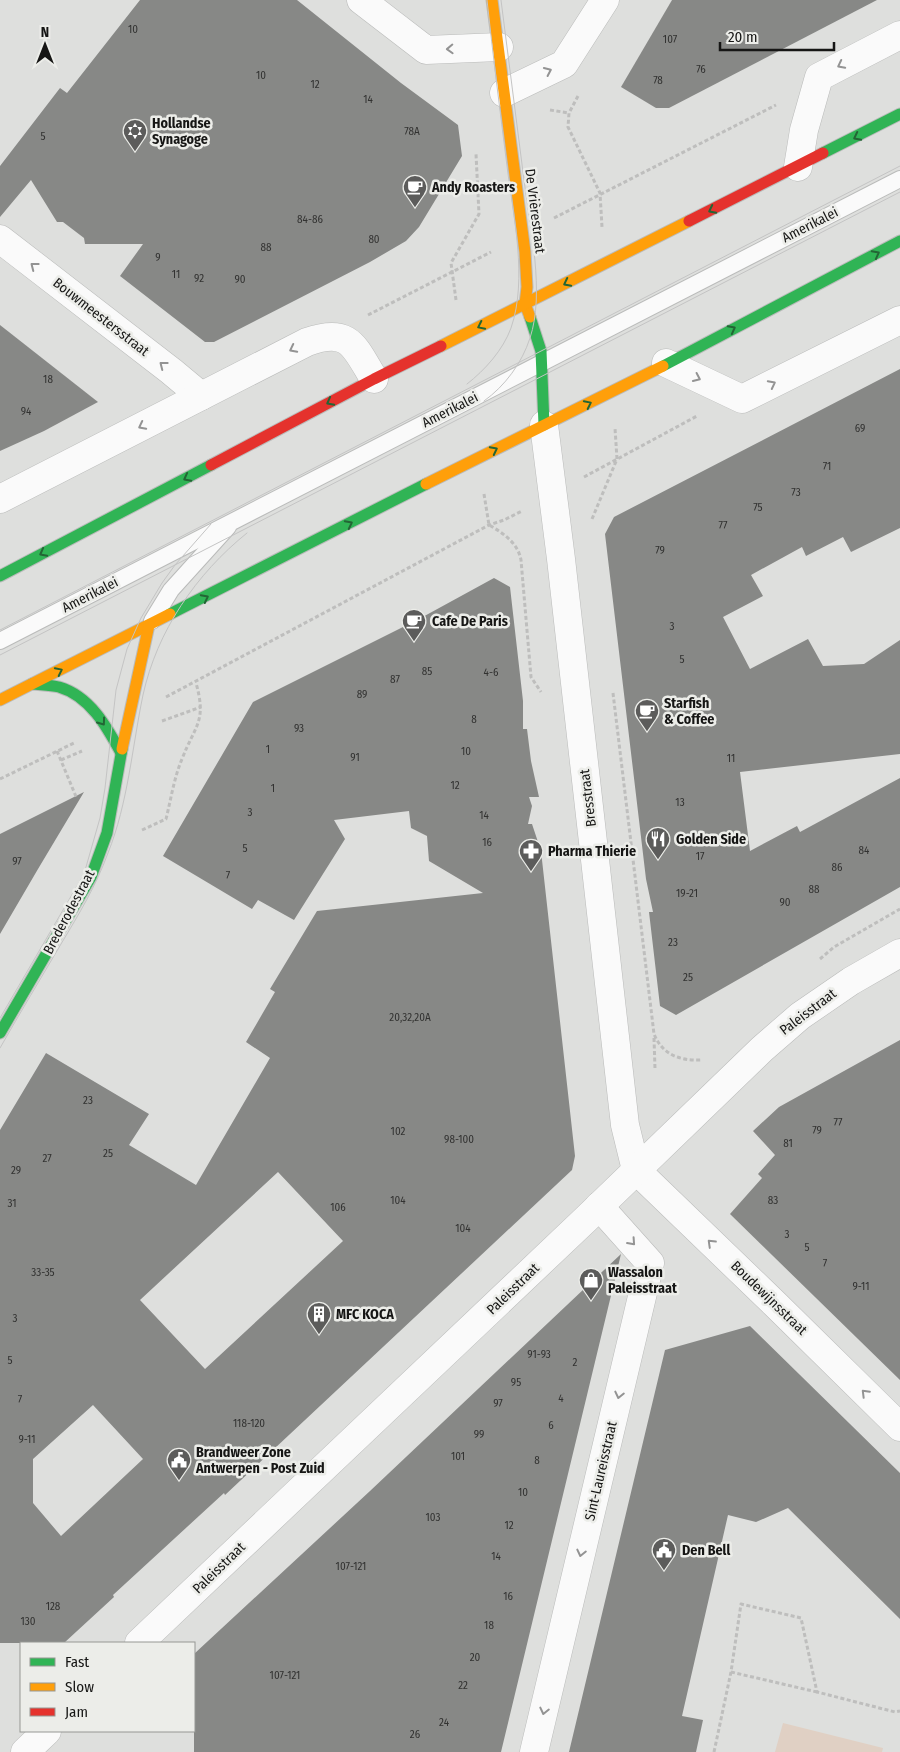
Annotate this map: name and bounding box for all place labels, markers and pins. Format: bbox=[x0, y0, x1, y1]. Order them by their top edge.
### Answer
place label: Hollandse Synagoge bbox=[152, 115, 211, 148]
synagogue icon: Hollandse Synagoge bbox=[122, 118, 148, 152]
cafe icon: Andy Roasters bbox=[402, 174, 428, 208]
place label: Andy Roasters bbox=[431, 179, 515, 196]
cafe icon: Cafe De Paris bbox=[401, 608, 427, 642]
place label: Cafe De Paris bbox=[432, 613, 508, 630]
place label: Starfish & Coffee bbox=[664, 695, 714, 728]
cafe icon: Starfish & Coffee bbox=[634, 698, 660, 732]
restaurant icon: Golden Side bbox=[645, 826, 671, 860]
place label: Golden Side bbox=[676, 831, 746, 848]
pharmacy icon: Pharma Thierie bbox=[518, 838, 544, 872]
place label: Pharma Thierie bbox=[548, 843, 636, 860]
place label: Wassalon Paleisstraat bbox=[608, 1264, 678, 1297]
shop icon: Wassalon Paleisstraat bbox=[578, 1267, 604, 1301]
building icon: MFC KOCA bbox=[306, 1301, 332, 1335]
place label: MFC KOCA bbox=[336, 1306, 394, 1323]
place label: Brandweer Zone Antwerpen - Post Zuid bbox=[195, 1444, 325, 1477]
public building icon: Brandweer Zone Antwerpen - Post Zuid bbox=[166, 1447, 192, 1481]
public building icon: Den Bell bbox=[651, 1537, 677, 1571]
place label: Den Bell bbox=[682, 1542, 730, 1559]

